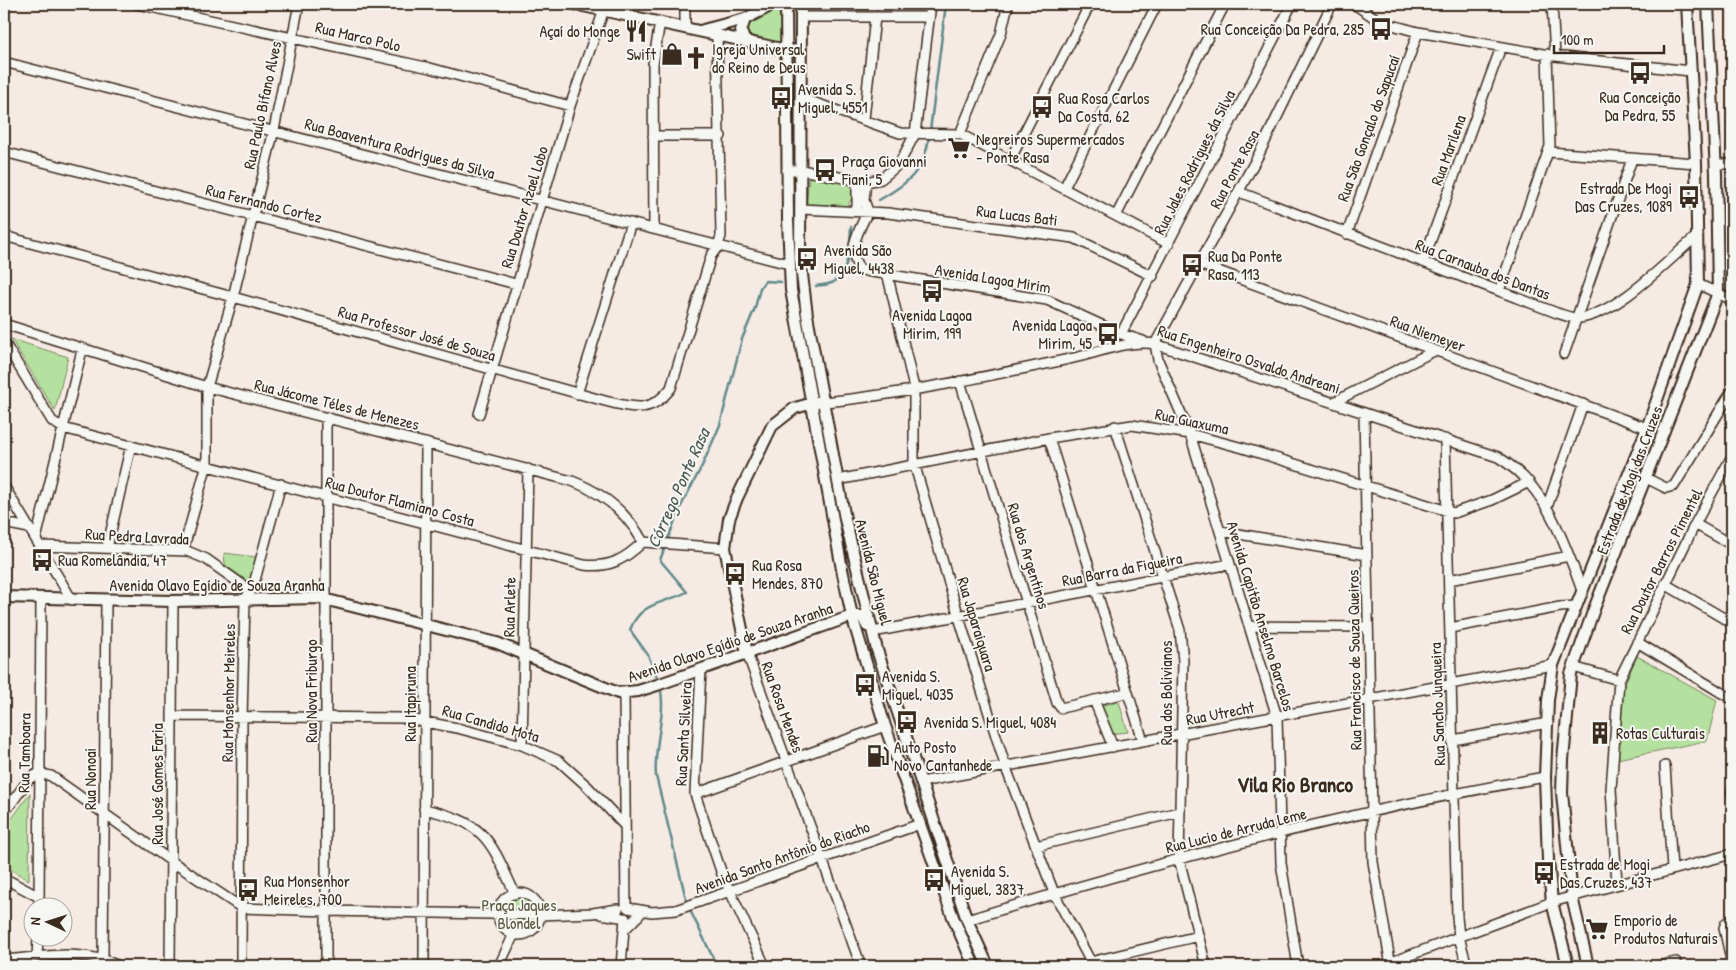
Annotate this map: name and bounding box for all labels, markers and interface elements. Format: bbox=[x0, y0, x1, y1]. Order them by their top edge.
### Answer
street label: Rua Marco Polo bbox=[313, 16, 403, 57]
bus stop icon: Rua Conceição Da Pedra, 285 bbox=[1368, 16, 1394, 42]
restaurant icon: Açaí do Monge bbox=[623, 18, 649, 44]
place label: Rua Conceição Da Pedra, 285 bbox=[1201, 18, 1364, 40]
place label: Açaí do Monge bbox=[539, 20, 621, 42]
scale bar bbox=[1554, 22, 1664, 54]
text: 100 m bbox=[1561, 29, 1594, 50]
place label: Igreja Universal do Reino de Deus bbox=[712, 38, 806, 78]
street label: Rua Paulo Bifano Alves bbox=[238, 39, 286, 171]
shop icon: Swift bbox=[659, 41, 685, 67]
place label: Swift bbox=[626, 43, 656, 65]
church icon: Igreja Universal do Reino de Deus bbox=[683, 45, 709, 71]
street label: Rua São Gonçalo do Sapucaí bbox=[1331, 51, 1405, 205]
bus stop icon: Rua Conceição Da Pedra, 55 bbox=[1627, 60, 1653, 86]
place label: Avenida S. Miguel, 4551 bbox=[798, 78, 868, 118]
bus stop icon: Avenida S. Miguel, 4551 bbox=[768, 85, 794, 111]
street label: Rua Jales Rodrigues da Silva bbox=[1148, 86, 1240, 238]
place label: Rua Conceição Da Pedra, 55 bbox=[1599, 86, 1681, 126]
place label: Rua Rosa Carlos Da Costa, 62 bbox=[1058, 87, 1150, 127]
bus stop icon: Rua Rosa Carlos Da Costa, 62 bbox=[1029, 94, 1055, 120]
street label: Rua Boaventura Rodrigues da Silva bbox=[303, 112, 497, 184]
street label: Rua Marilena bbox=[1425, 112, 1471, 188]
street label: Rua Ponte Rasa bbox=[1204, 126, 1264, 212]
place label: Negreiros Supermercados - Ponte Rasa bbox=[976, 128, 1124, 168]
supermarket icon: Negreiros Supermercados - Ponte Rasa bbox=[946, 135, 972, 161]
street label: Rua Doutor Azael Lobo bbox=[495, 143, 553, 271]
place label: Praça Giovanni Fiani, 5 bbox=[841, 150, 927, 190]
bus stop icon: Praça Giovanni Fiani, 5 bbox=[812, 157, 838, 183]
place label: Estrada De Mogi Das Cruzes, 1089 bbox=[1575, 177, 1672, 217]
street label: Rua Fernando Cortez bbox=[203, 178, 325, 228]
bus stop icon: Estrada De Mogi Das Cruzes, 1089 bbox=[1676, 184, 1702, 210]
street label: Rua Lucas Bati bbox=[975, 199, 1059, 231]
street label: Rua Carnauba dos Dantas bbox=[1412, 233, 1554, 305]
place label: Avenida São Miguel, 4438 bbox=[824, 239, 894, 279]
place label: Rua Da Ponte Rasa, 113 bbox=[1208, 245, 1283, 285]
bus stop icon: Avenida São Miguel, 4438 bbox=[794, 246, 820, 272]
bus stop icon: Rua Da Ponte Rasa, 113 bbox=[1179, 252, 1205, 278]
street label: Avenida Lagoa Mirim bbox=[933, 258, 1053, 298]
bus stop icon: Avenida Lagoa Mirim, 199 bbox=[919, 278, 945, 304]
street label: Rua Professor José de Souza bbox=[336, 300, 498, 366]
place label: Avenida Lagoa Mirim, 199 bbox=[892, 304, 972, 344]
street label: Rua Niemeyer bbox=[1387, 309, 1469, 357]
place label: Avenida Lagoa Mirim, 45 bbox=[1012, 314, 1092, 354]
street label: Rua Engenheiro Osvaldo Andreani bbox=[1155, 319, 1343, 399]
bus stop icon: Avenida Lagoa Mirim, 45 bbox=[1095, 321, 1121, 347]
street label: Rua Jácome Téles de Menezes bbox=[252, 373, 422, 435]
street label: Rua Guaxuma bbox=[1153, 402, 1231, 440]
street label: Estrada de Mogi das Cruzes bbox=[1591, 403, 1667, 557]
water label: Córrego Ponte Rasa bbox=[640, 423, 716, 552]
street label: Rua Doutor Flamiano Costa bbox=[323, 470, 477, 532]
street label: Rua Doutor Barros Pimentel bbox=[1615, 484, 1708, 638]
street label: Rua dos Argentinos bbox=[1002, 500, 1056, 612]
street label: Avenida São Miguel bbox=[850, 517, 898, 628]
street label: Avenida Capitão Anselmo Barcelos bbox=[1222, 518, 1300, 714]
street label: Rua Pedra Lavrada bbox=[85, 522, 189, 550]
bus stop icon: Rua Romelândia, 47 bbox=[29, 547, 55, 573]
street label: Rua Barra da Figueira bbox=[1060, 547, 1184, 591]
place label: Rua Romelândia, 47 bbox=[58, 549, 167, 571]
place label: Rua Rosa Mendes, 870 bbox=[752, 554, 823, 594]
bus stop icon: Rua Rosa Mendes, 870 bbox=[722, 561, 748, 587]
street label: Rua Francisco de Souza Queiros bbox=[1341, 570, 1367, 750]
street label: Avenida Olavo Egídio de Souza Aranha bbox=[109, 574, 325, 596]
street label: Rua Japaraiquara bbox=[952, 574, 1002, 674]
street label: Rua Arlete bbox=[497, 576, 521, 637]
street label: Avenida Olavo Egídio de Souza Aranha bbox=[625, 597, 835, 687]
street label: Rua Monsenhor Meireles bbox=[216, 624, 240, 762]
street label: Rua Nova Friburgo bbox=[300, 639, 322, 743]
street label: Rua dos Bolivianos bbox=[1155, 641, 1177, 745]
street label: Rua Sancho Junqueira bbox=[1424, 642, 1450, 766]
street label: Rua Rosa Mendes bbox=[756, 658, 810, 756]
place label: Avenida S. Miguel, 4035 bbox=[882, 665, 953, 705]
street label: Rua Itapiruna bbox=[399, 666, 421, 742]
bus stop icon: Avenida S. Miguel, 4035 bbox=[852, 672, 878, 698]
street label: Rua Santa Silveira bbox=[669, 682, 697, 786]
street label: Rua Utrecht bbox=[1184, 696, 1256, 730]
street label: Rua Candido Mota bbox=[440, 699, 542, 747]
bus stop icon: Avenida S. Miguel, 4084 bbox=[894, 709, 920, 735]
place label: Avenida S. Miguel, 4084 bbox=[924, 711, 1056, 733]
street label: Rua Tamboara bbox=[12, 713, 36, 793]
building icon: Rotas Culturais bbox=[1587, 720, 1613, 746]
place label: Rotas Culturais bbox=[1616, 722, 1705, 744]
street label: Rua José Gomes Faria bbox=[146, 723, 168, 845]
place label: Auto Posto Novo Cantanhede bbox=[894, 736, 993, 776]
fuel station icon: Auto Posto Novo Cantanhede bbox=[865, 743, 891, 769]
street label: Rua Nonoai bbox=[79, 748, 101, 810]
district label: Vila Rio Branco bbox=[1237, 770, 1353, 799]
street label: Rua Lucio de Arruda Leme bbox=[1163, 802, 1309, 858]
street label: Avenida Santo Antônio do Riacho bbox=[691, 815, 873, 899]
place label: Estrada de Mogi Das Cruzes, 437 bbox=[1560, 853, 1652, 893]
place label: Avenida S. Miguel, 3837 bbox=[951, 860, 1024, 900]
bus stop icon: Estrada de Mogi Das Cruzes, 437 bbox=[1531, 860, 1557, 886]
bus stop icon: Avenida S. Miguel, 3837 bbox=[921, 867, 947, 893]
place label: Rua Monsenhor Meireles, 700 bbox=[264, 870, 350, 910]
bus stop icon: Rua Monsenhor Meireles, 700 bbox=[235, 877, 261, 903]
park label: Praça Jaques Blondel bbox=[482, 894, 556, 934]
north arrow bbox=[22, 898, 72, 948]
place label: Emporio de Produtos Naturais bbox=[1614, 909, 1718, 949]
text: N bbox=[25, 916, 44, 925]
supermarket icon: Emporio de Produtos Naturais bbox=[1584, 916, 1610, 942]

